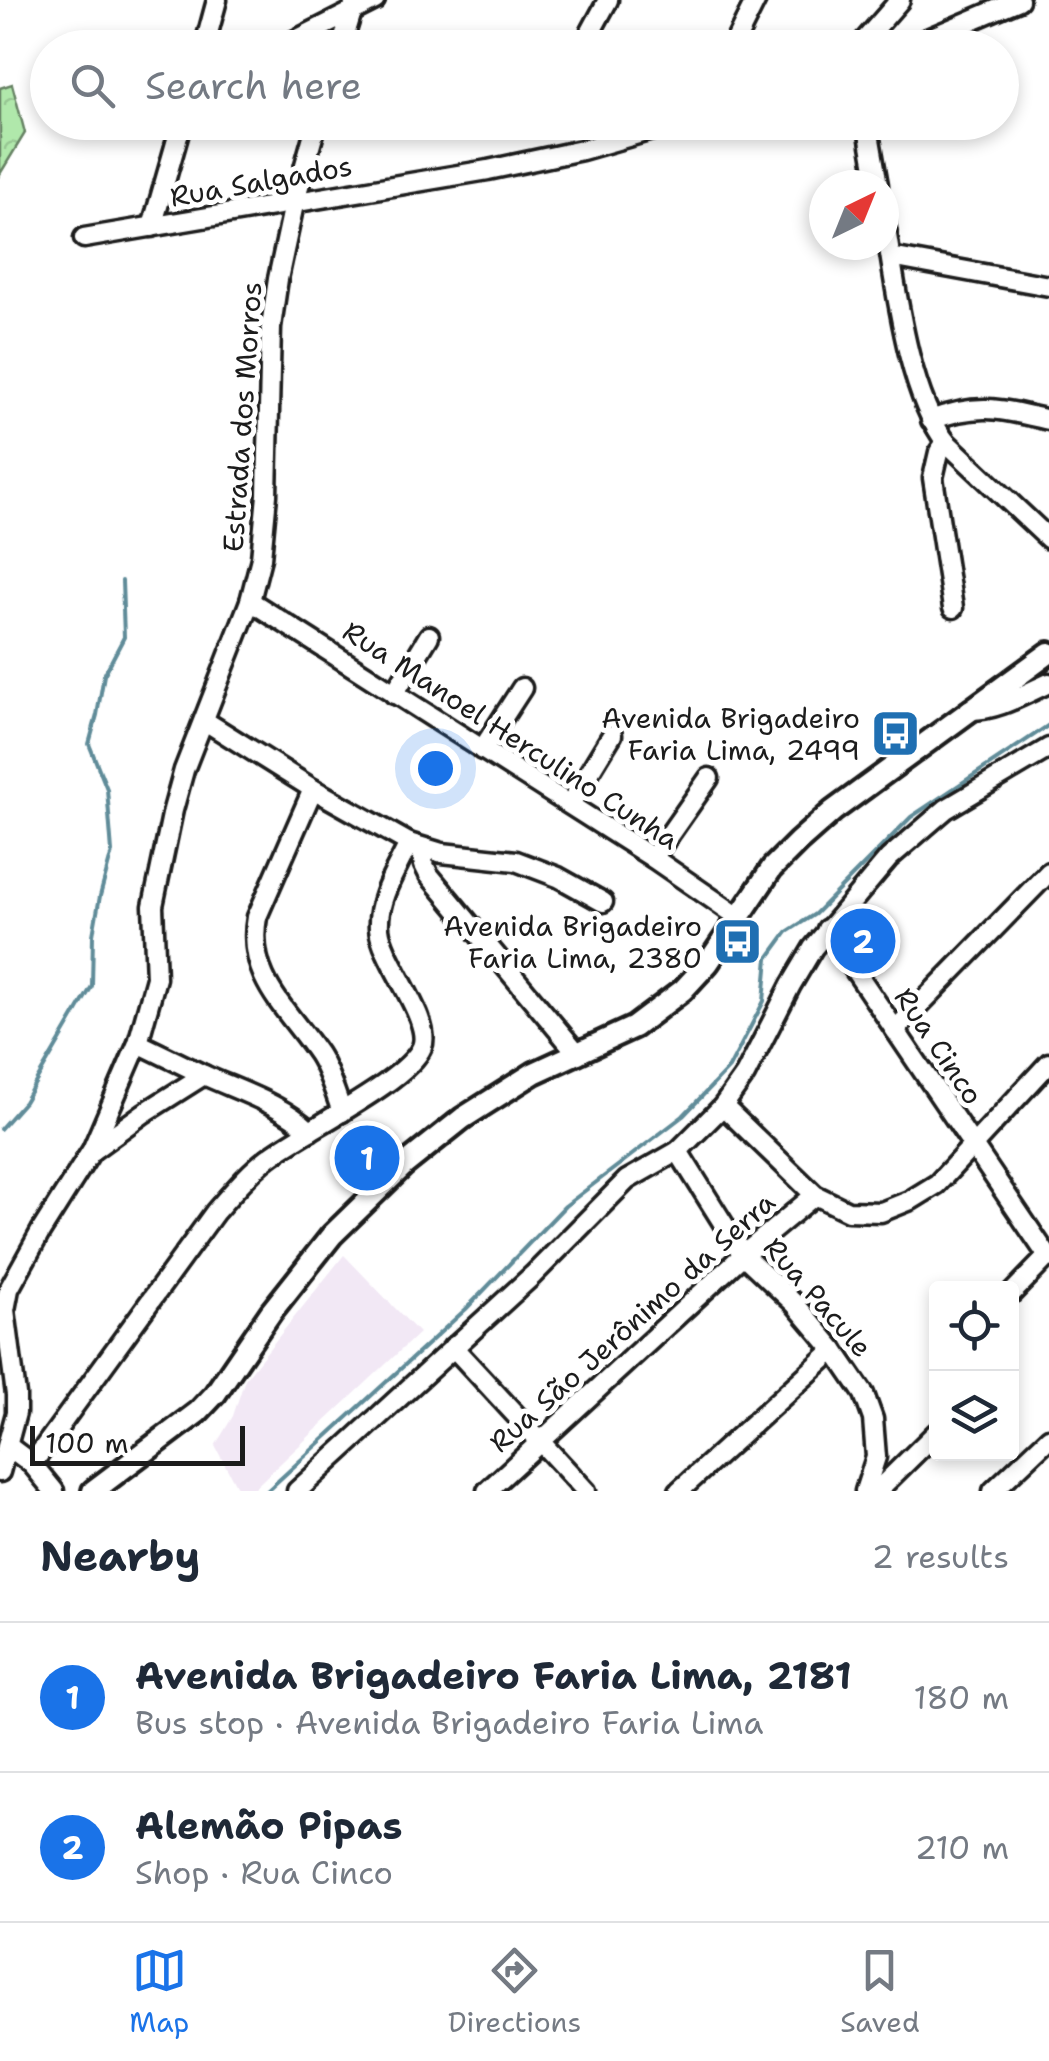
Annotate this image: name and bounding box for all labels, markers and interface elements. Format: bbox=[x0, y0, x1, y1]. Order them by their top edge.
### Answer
search box bbox=[30, 30, 1019, 140]
icon: search bbox=[65, 58, 120, 113]
text: Search here bbox=[145, 60, 362, 111]
street label: Rua Salgados bbox=[167, 146, 355, 216]
north arrow bbox=[809, 170, 899, 260]
street label: Estrada dos Morros bbox=[214, 281, 270, 553]
street label: Rua Manoel Herculino Cunha bbox=[336, 612, 686, 858]
place label: Avenida Brigadeiro Faria Lima, 2499 bbox=[601, 699, 860, 769]
bus stop icon: Avenida Brigadeiro Faria Lima, 2499 bbox=[869, 708, 921, 760]
your location bbox=[410, 743, 461, 794]
pin: 2 bbox=[830, 904, 896, 978]
place label: Avenida Brigadeiro Faria Lima, 2380 bbox=[443, 907, 702, 977]
bus stop icon: Avenida Brigadeiro Faria Lima, 2380 bbox=[711, 916, 763, 968]
street label: Rua Cinco bbox=[886, 980, 992, 1112]
pin: 1 bbox=[334, 1120, 400, 1196]
street label: Rua São Jerônimo da Serra bbox=[481, 1183, 783, 1461]
street label: Rua Pacule bbox=[755, 1229, 881, 1365]
map controls bbox=[929, 1281, 1019, 1461]
button: locate bbox=[929, 1281, 1019, 1371]
button: layers bbox=[929, 1371, 1019, 1461]
scale bar bbox=[30, 1421, 245, 1466]
text: 100 m bbox=[45, 1424, 129, 1462]
text: Nearby bbox=[40, 1528, 200, 1584]
text: 2 results bbox=[872, 1535, 1009, 1578]
text: Avenida Brigadeiro Faria Lima, 2181 bbox=[135, 1650, 852, 1701]
text: 1 bbox=[65, 1676, 80, 1719]
text: 180 m bbox=[913, 1676, 1009, 1719]
text: Bus stop · Avenida Brigadeiro Faria Lima bbox=[135, 1701, 763, 1744]
text: Alemão Pipas bbox=[135, 1800, 402, 1851]
text: 2 bbox=[61, 1826, 84, 1869]
text: 210 m bbox=[915, 1826, 1009, 1869]
text: Shop · Rua Cinco bbox=[135, 1851, 393, 1894]
tab: Map bbox=[129, 1943, 189, 2041]
tab: Directions bbox=[448, 1943, 581, 2041]
tab: Saved bbox=[840, 1943, 920, 2041]

